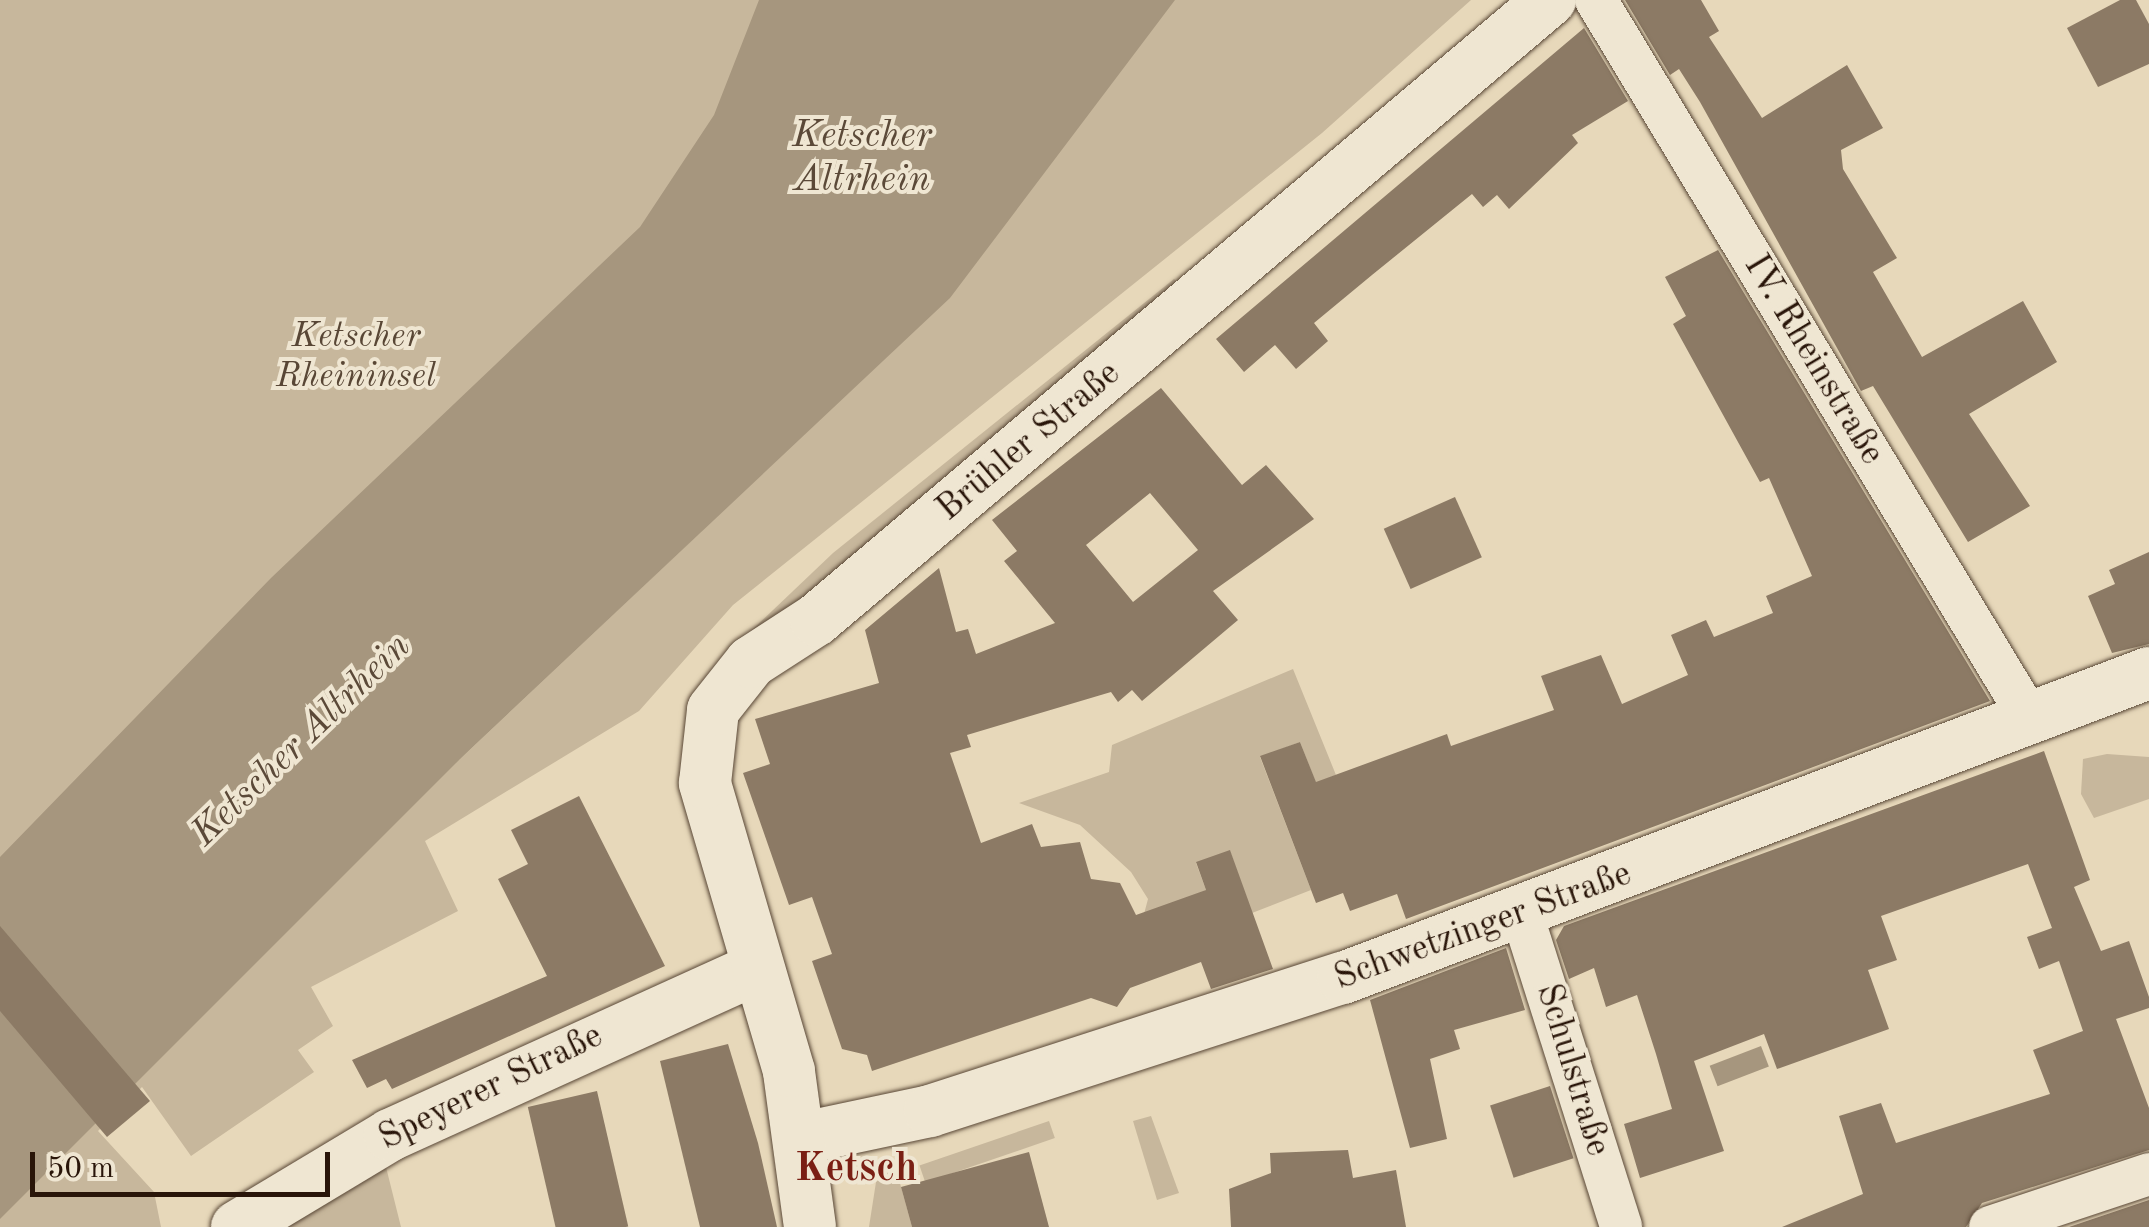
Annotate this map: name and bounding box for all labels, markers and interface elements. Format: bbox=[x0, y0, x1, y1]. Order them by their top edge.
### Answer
water label: Ketscher Altrhein bbox=[792, 114, 932, 203]
street label: IV. Rheinstraße bbox=[1734, 248, 1892, 472]
park label: Ketscher Rheininsel bbox=[276, 316, 436, 398]
street label: Brühler Straße bbox=[929, 353, 1129, 531]
water label: Ketscher Altrhein bbox=[183, 625, 421, 857]
street label: Schwetzinger Straße bbox=[1329, 854, 1637, 1000]
street label: Schulstraße bbox=[1526, 979, 1618, 1161]
street label: Speyerer Straße bbox=[372, 1016, 610, 1160]
scale bar bbox=[35, 1132, 335, 1194]
district label: Ketsch bbox=[795, 1146, 917, 1194]
text: 50 m bbox=[47, 1154, 114, 1184]

